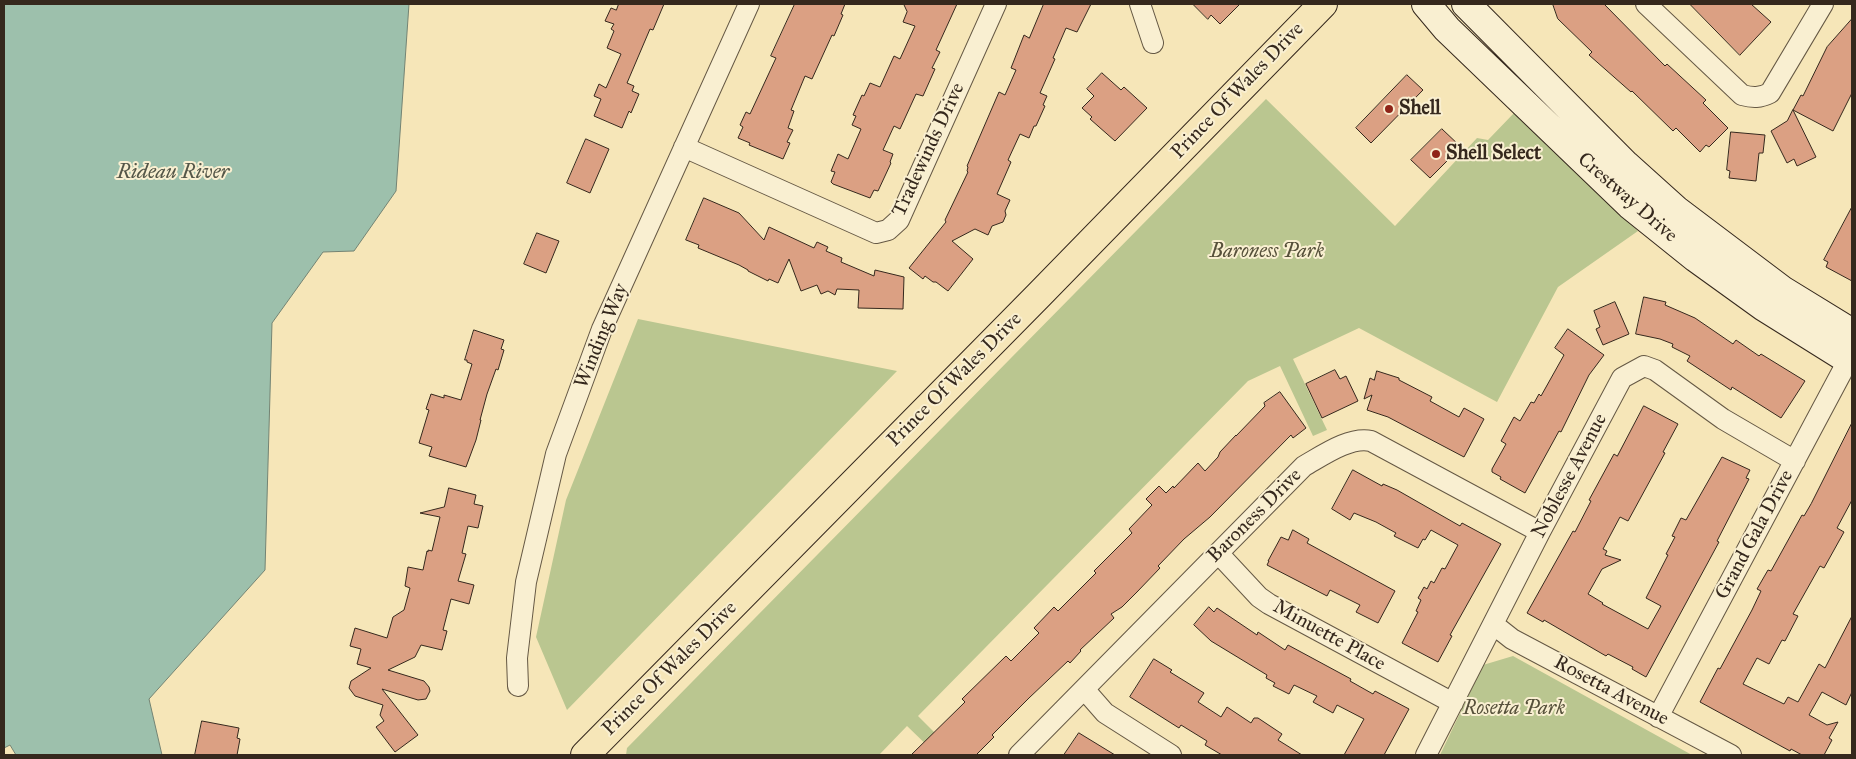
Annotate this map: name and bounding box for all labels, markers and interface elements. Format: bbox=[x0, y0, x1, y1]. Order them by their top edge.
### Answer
street label: Prince Of Wales Drive bbox=[1167, 18, 1309, 164]
street label: Tradewinds Drive bbox=[888, 79, 970, 221]
place label: Shell bbox=[1399, 97, 1441, 121]
marker: Shell bbox=[1383, 103, 1395, 115]
place label: Shell Select bbox=[1446, 142, 1541, 166]
marker: Shell Select bbox=[1430, 148, 1442, 160]
street label: Crestway Drive bbox=[1572, 148, 1682, 248]
water label: Rideau River bbox=[117, 160, 229, 186]
park label: Baroness Park bbox=[1210, 240, 1324, 264]
street label: Winding Way bbox=[570, 280, 634, 392]
street label: Prince Of Wales Drive bbox=[883, 308, 1027, 452]
street label: Noblesse Avenue bbox=[1527, 410, 1613, 542]
street label: Baroness Drive bbox=[1203, 464, 1307, 568]
street label: Grand Gala Drive bbox=[1711, 466, 1799, 604]
street label: Minuette Place bbox=[1269, 595, 1389, 677]
street label: Prince Of Wales Drive bbox=[598, 597, 742, 741]
street label: Rosetta Avenue bbox=[1549, 651, 1673, 731]
park label: Rosetta Park bbox=[1463, 697, 1565, 721]

